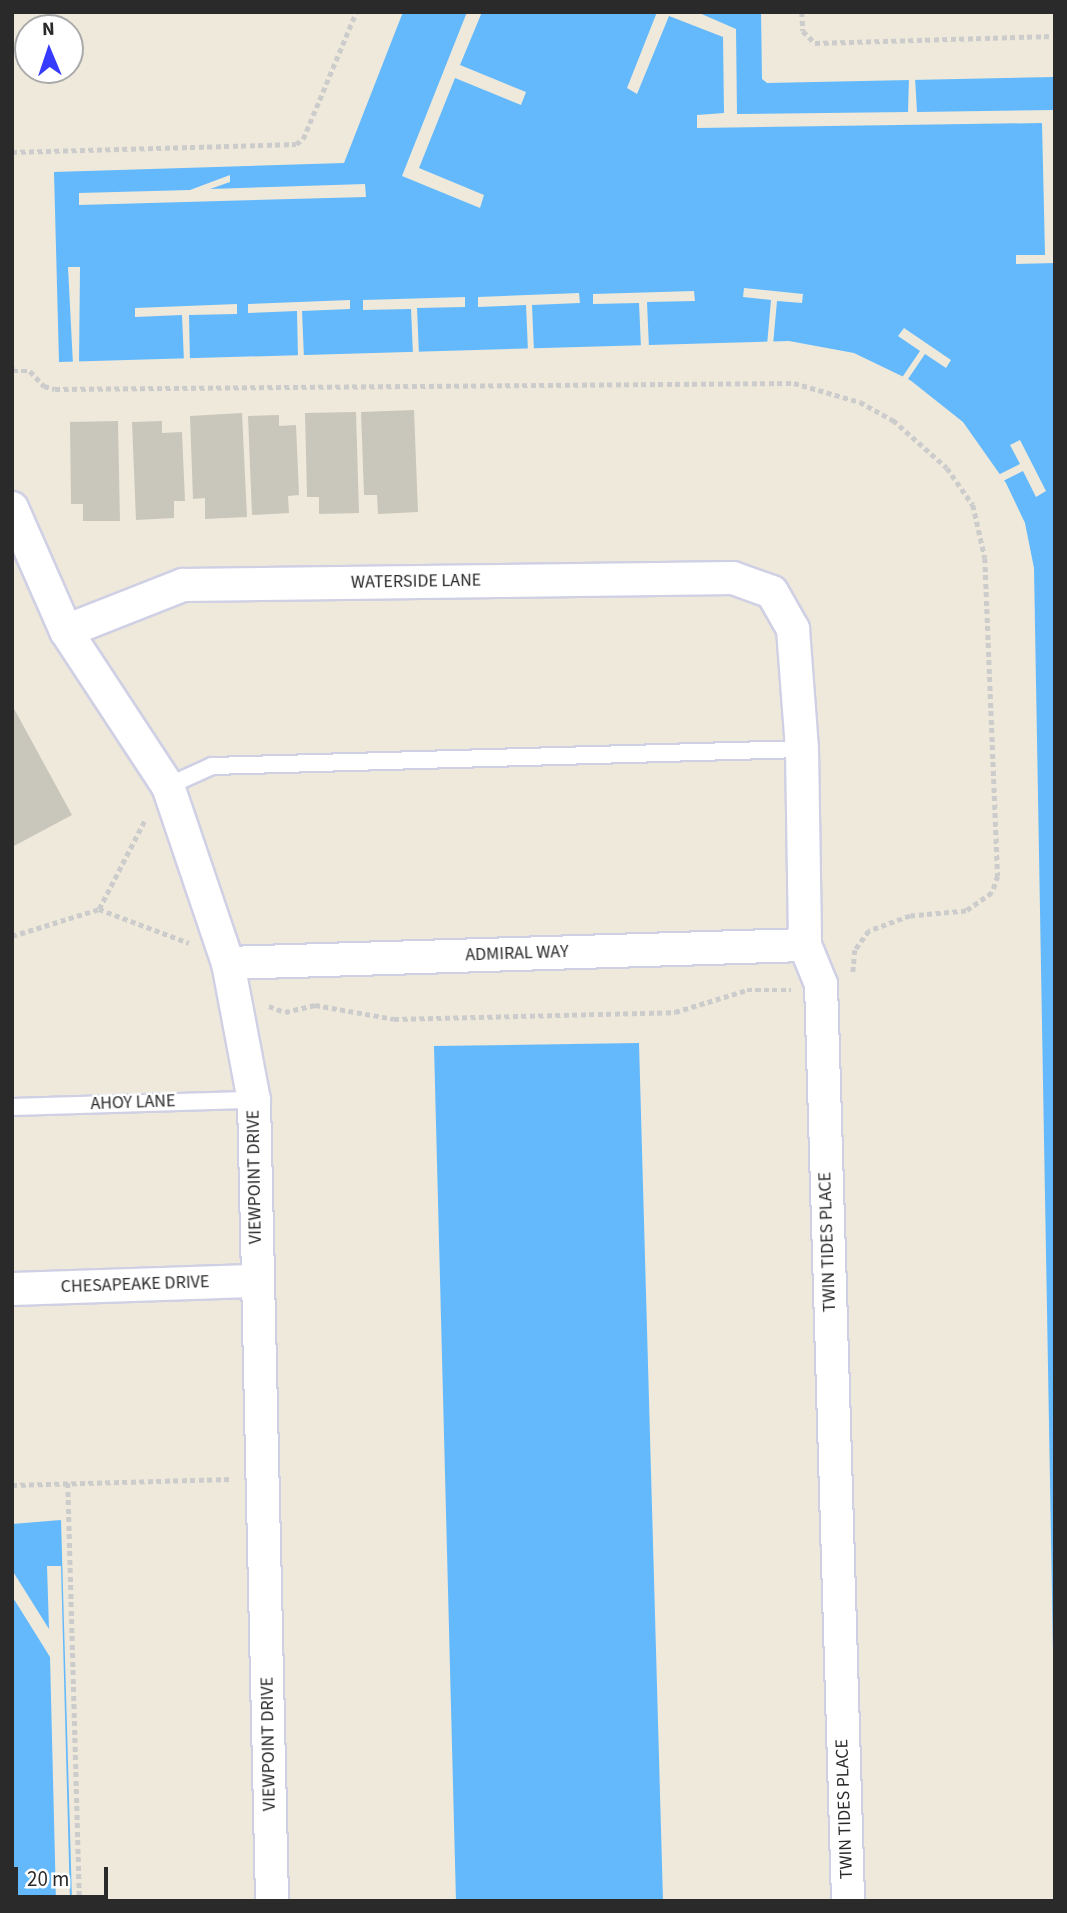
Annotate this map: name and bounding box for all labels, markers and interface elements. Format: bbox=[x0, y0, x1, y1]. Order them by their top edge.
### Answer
north arrow bbox=[14, 14, 84, 84]
text: N bbox=[42, 16, 55, 43]
street label: WATERSIDE LANE bbox=[351, 570, 481, 594]
street label: ADMIRAL WAY bbox=[465, 941, 569, 967]
street label: AHOY LANE bbox=[90, 1091, 176, 1115]
street label: VIEWPOINT DRIVE bbox=[243, 1110, 267, 1244]
street label: TWIN TIDES PLACE bbox=[815, 1172, 841, 1312]
street label: CHESAPEAKE DRIVE bbox=[60, 1272, 210, 1298]
street label: VIEWPOINT DRIVE bbox=[257, 1677, 281, 1811]
street label: TWIN TIDES PLACE bbox=[832, 1739, 858, 1879]
scale bar bbox=[18, 1854, 112, 1898]
text: 20 m bbox=[27, 1864, 69, 1894]

